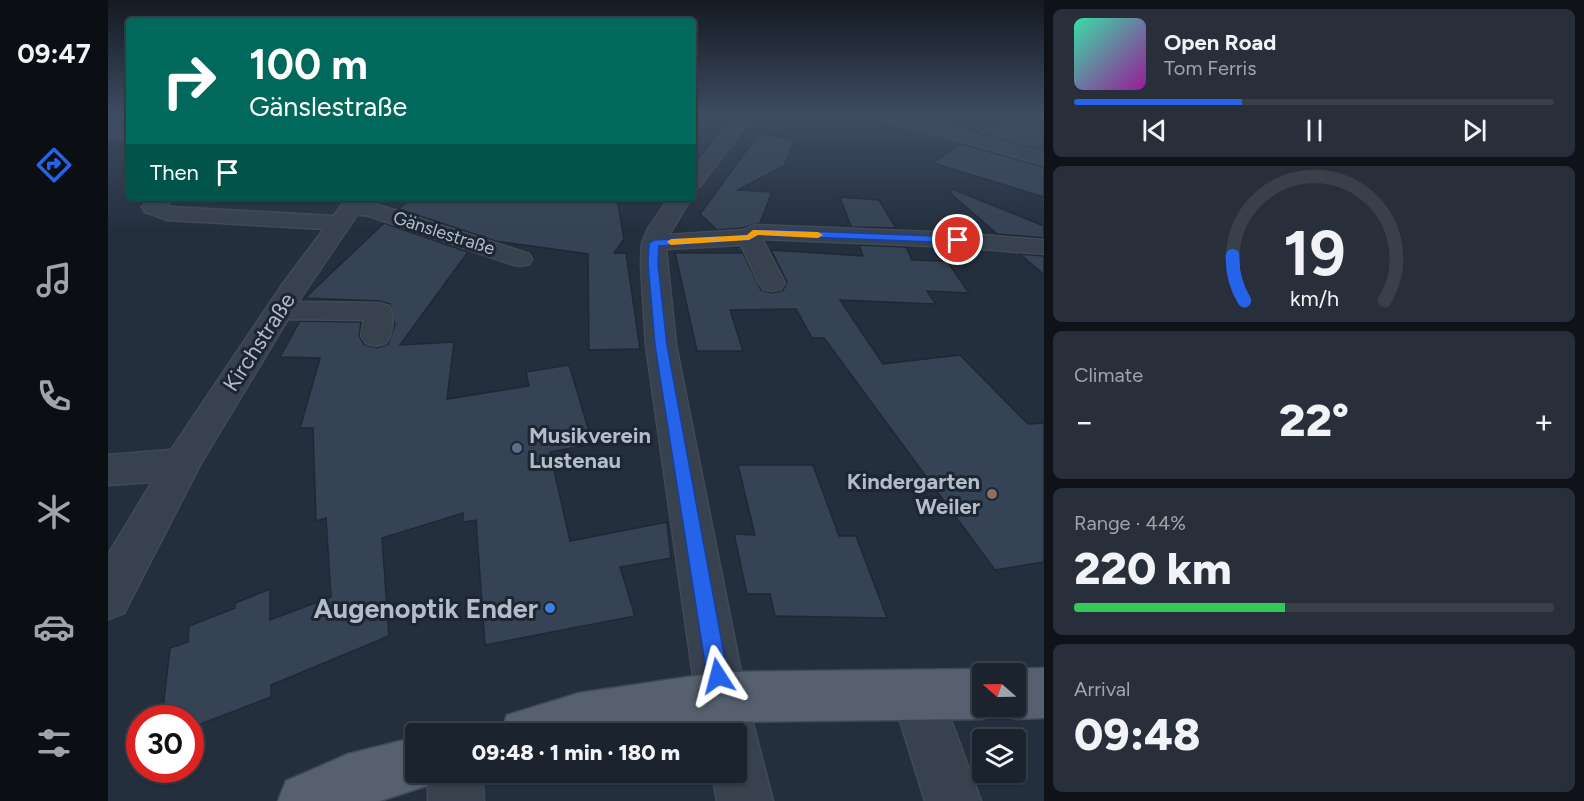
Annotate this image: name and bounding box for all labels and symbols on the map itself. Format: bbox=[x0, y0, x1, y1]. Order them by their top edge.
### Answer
street label: Gänslestraße bbox=[390, 206, 498, 260]
pin bbox=[932, 214, 983, 265]
street label: Kirchstraße bbox=[217, 288, 301, 396]
place label: Musikverein Lustenau bbox=[529, 422, 651, 474]
marker: Musikverein Lustenau bbox=[510, 441, 524, 455]
place label: Kindergarten Weiler bbox=[847, 468, 981, 520]
marker: Kindergarten Weiler bbox=[985, 487, 999, 501]
place label: Augenoptik Ender bbox=[314, 592, 538, 625]
marker: Augenoptik Ender bbox=[543, 601, 557, 615]
position arrow bbox=[686, 644, 750, 708]
north arrow bbox=[972, 663, 1026, 717]
speed limit sign: 30 bbox=[126, 705, 204, 783]

